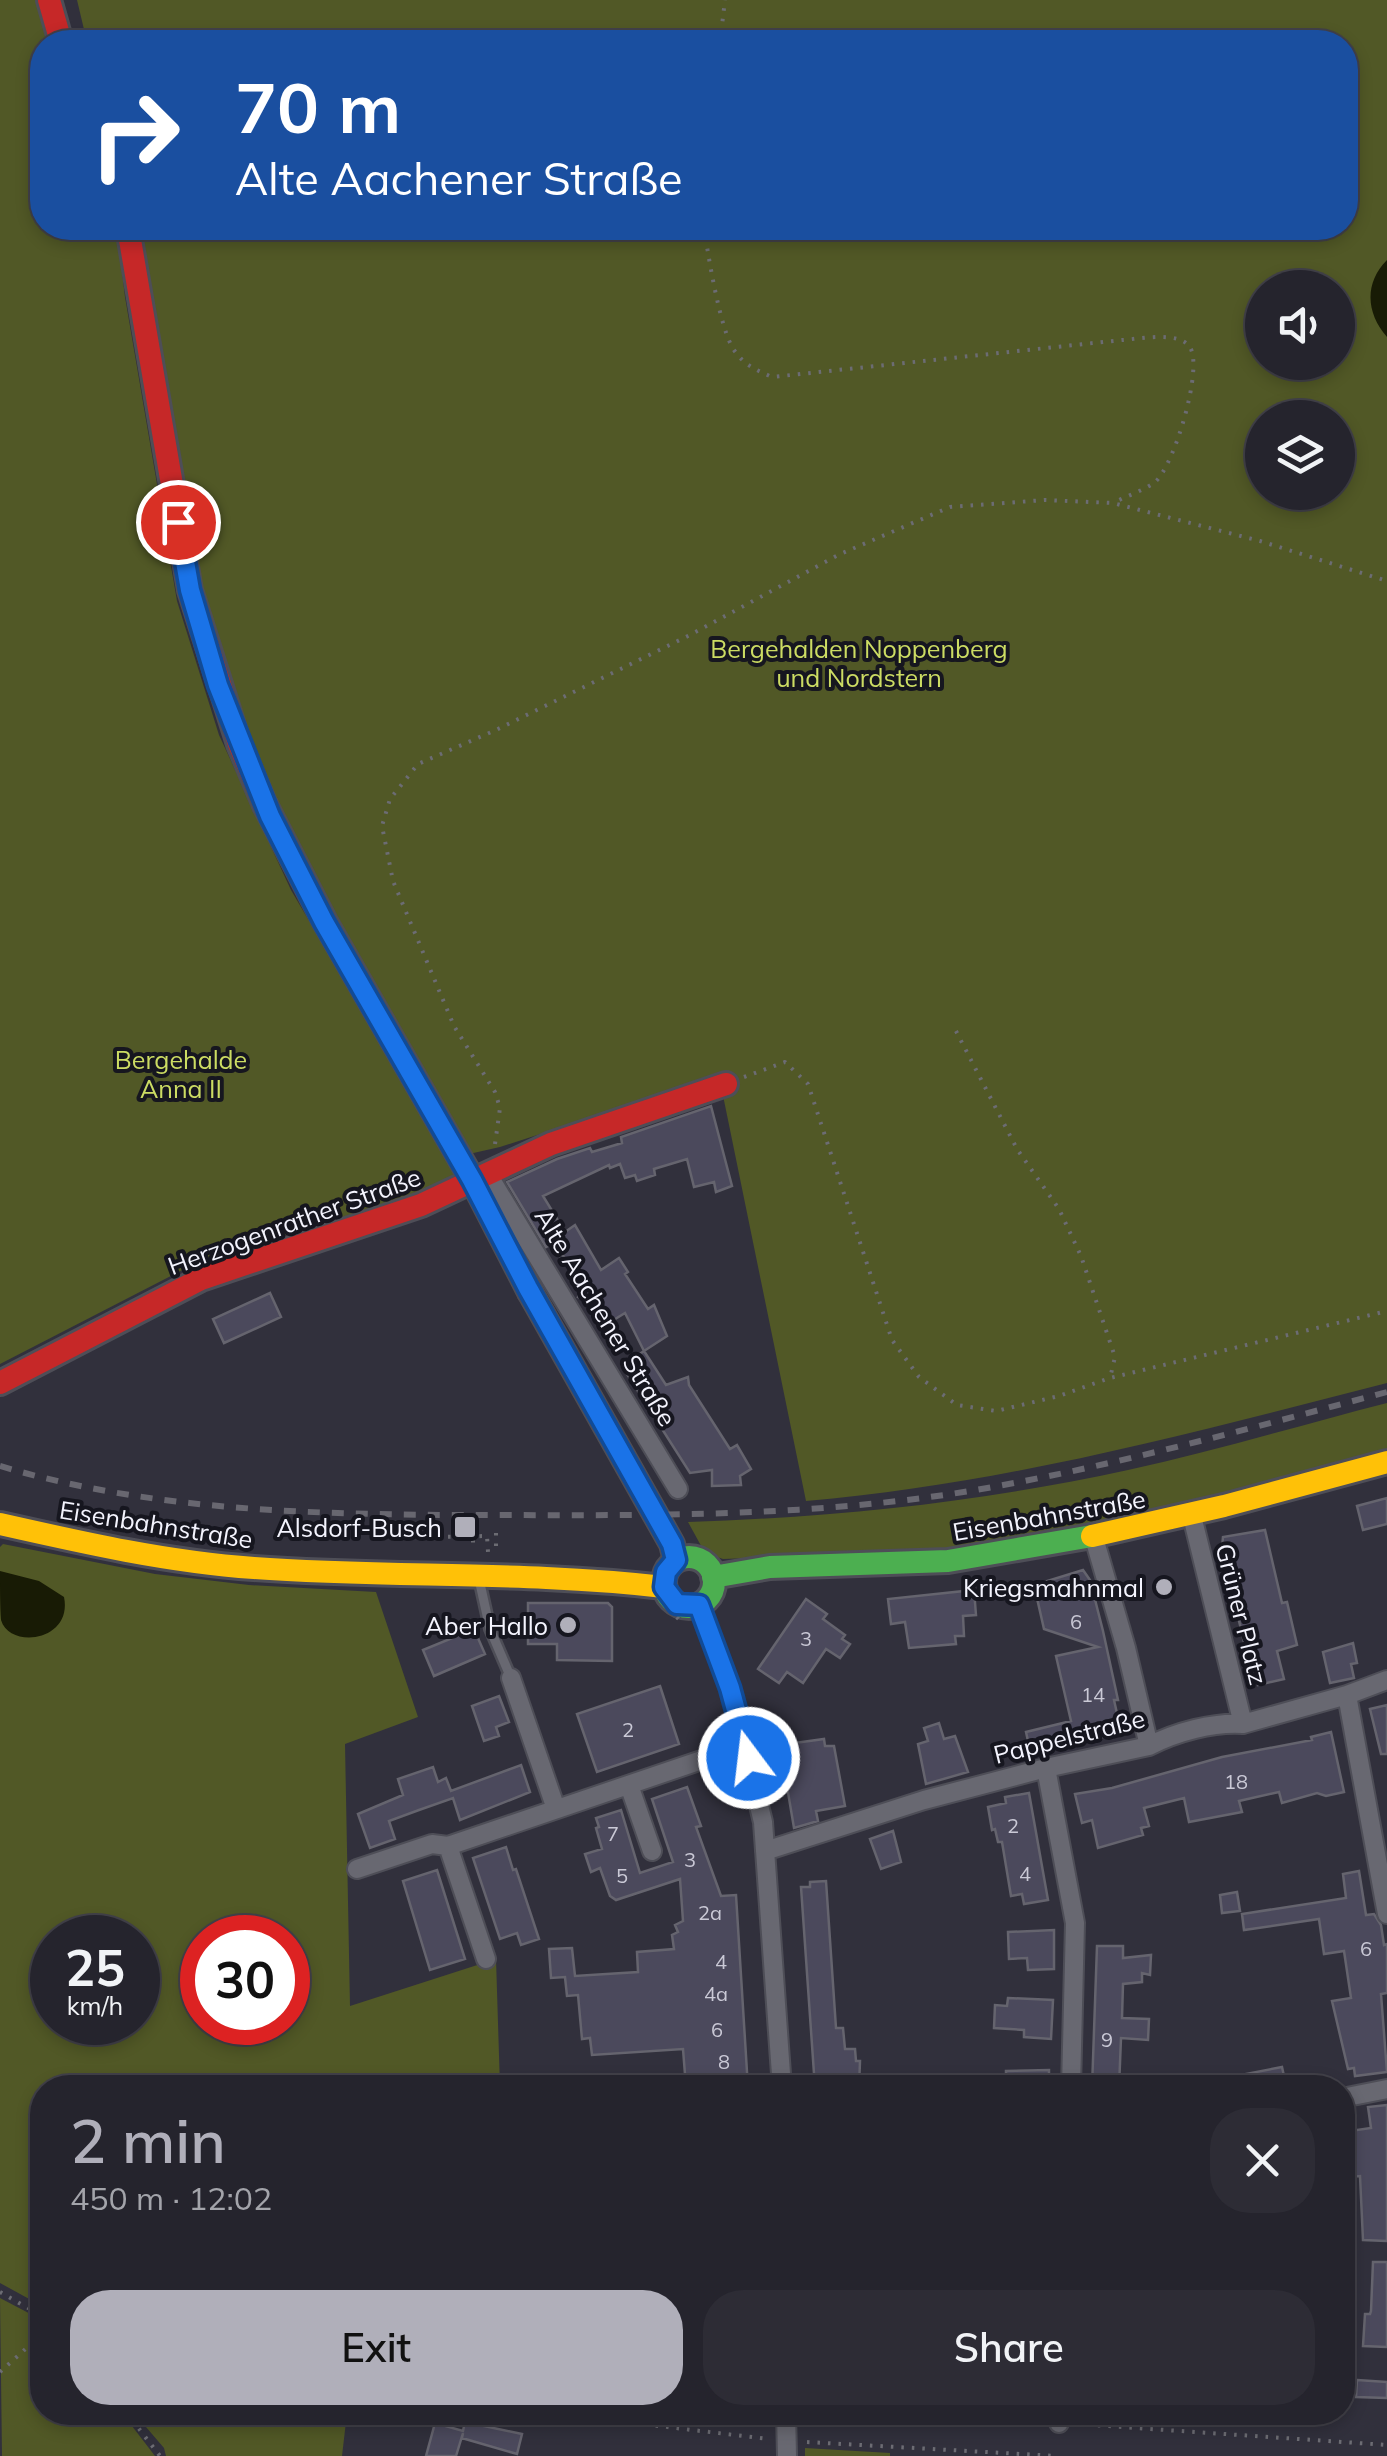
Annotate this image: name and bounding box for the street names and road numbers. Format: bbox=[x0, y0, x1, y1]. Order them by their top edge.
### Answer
street label: Herzogenrather Straße bbox=[164, 1161, 424, 1281]
street label: Alte Aachener Straße bbox=[529, 1202, 683, 1432]
street label: Eisenbahnstraße bbox=[950, 1483, 1148, 1547]
street label: Eisenbahnstraße bbox=[57, 1493, 255, 1555]
street label: Grüner Platz bbox=[1209, 1540, 1275, 1688]
street label: Pappelstraße bbox=[990, 1702, 1148, 1770]

